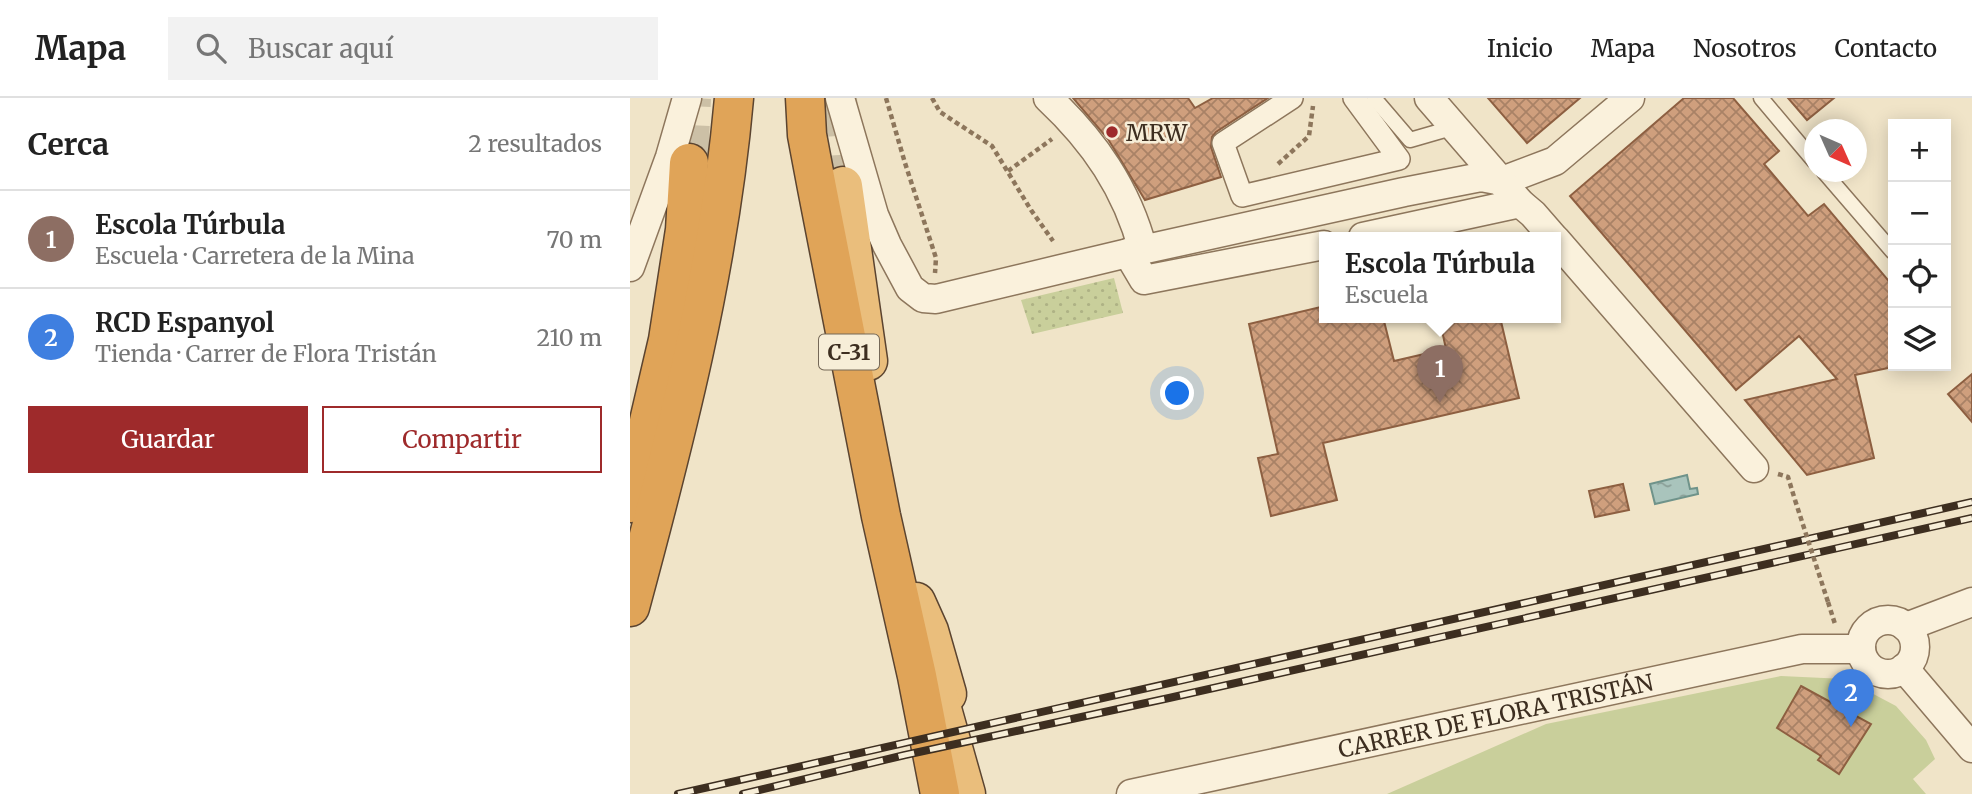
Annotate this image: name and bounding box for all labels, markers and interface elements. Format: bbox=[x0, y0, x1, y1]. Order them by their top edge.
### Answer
search box bbox=[168, 17, 658, 80]
text: Mapa bbox=[35, 28, 126, 69]
icon: search bbox=[192, 29, 230, 67]
text: Buscar aquí bbox=[248, 32, 393, 65]
text: Inicio bbox=[1487, 33, 1553, 64]
text: Mapa bbox=[1591, 33, 1655, 64]
text: Nosotros bbox=[1693, 33, 1797, 64]
text: Contacto bbox=[1835, 33, 1937, 64]
place label: MRW bbox=[1126, 118, 1188, 147]
north arrow bbox=[1804, 119, 1867, 182]
map controls bbox=[1888, 119, 1951, 371]
button: + bbox=[1888, 119, 1951, 182]
marker: MRW bbox=[1104, 124, 1120, 140]
text: Cerca bbox=[28, 125, 109, 163]
text: 2 resultados bbox=[468, 129, 602, 158]
button: − bbox=[1888, 182, 1951, 245]
text: Escola Túrbula bbox=[95, 208, 286, 241]
text: 1 bbox=[46, 225, 56, 254]
text: 70 m bbox=[546, 225, 602, 254]
popup bbox=[1319, 232, 1561, 323]
text: Escuela · Carretera de la Mina bbox=[95, 241, 414, 270]
button: locate bbox=[1888, 245, 1951, 308]
text: Escola Túrbula bbox=[1345, 247, 1535, 280]
text: Escuela bbox=[1345, 280, 1428, 309]
text: RCD Espanyol bbox=[95, 306, 274, 339]
button: layers bbox=[1888, 308, 1951, 371]
text: 2 bbox=[44, 323, 58, 352]
text: 210 m bbox=[537, 323, 602, 352]
road number: C-31 bbox=[819, 334, 879, 370]
text: Tienda · Carrer de Flora Tristán bbox=[95, 339, 437, 368]
pin: 1 bbox=[1417, 345, 1463, 403]
your location bbox=[1160, 376, 1194, 410]
button: Guardar bbox=[28, 406, 308, 473]
button: Compartir bbox=[322, 406, 602, 473]
street label: CARRER DE FLORA TRISTÁN bbox=[1335, 667, 1656, 763]
pin: 2 bbox=[1828, 669, 1874, 727]

